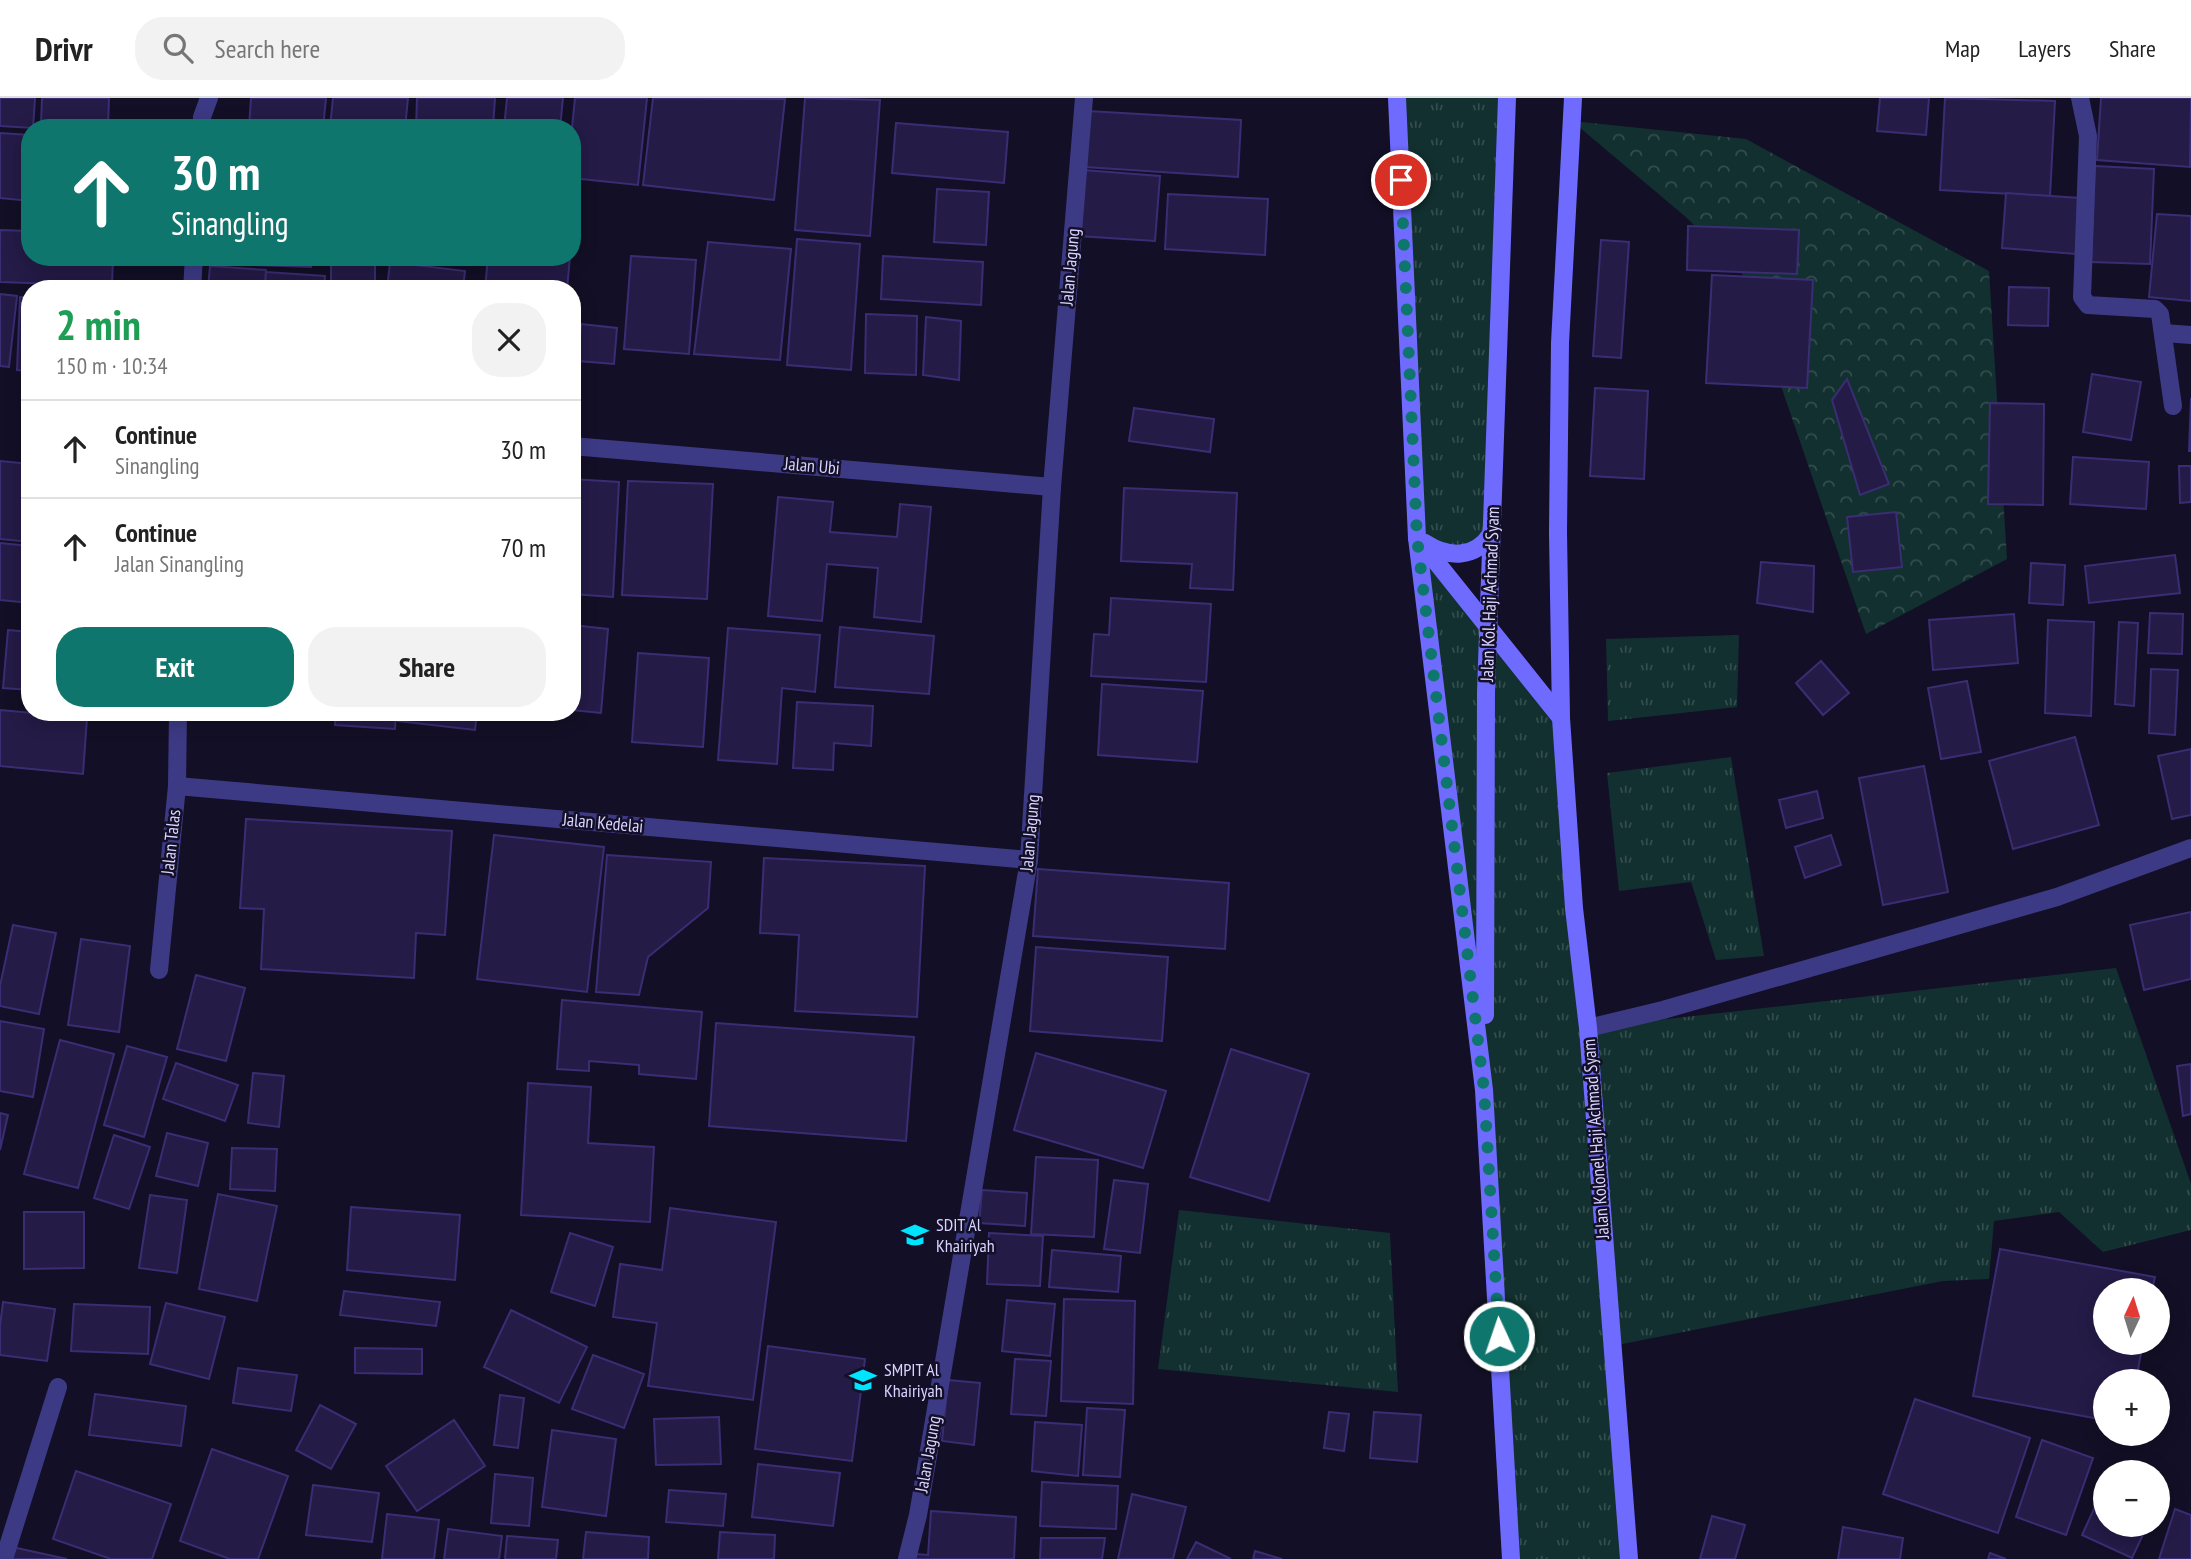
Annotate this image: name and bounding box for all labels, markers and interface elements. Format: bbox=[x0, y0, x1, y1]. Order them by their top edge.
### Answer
search box bbox=[135, 17, 625, 80]
text: Drivr bbox=[35, 27, 93, 70]
icon: search bbox=[159, 29, 197, 67]
text: Search here bbox=[215, 32, 320, 65]
text: Map bbox=[1945, 33, 1980, 64]
text: Layers bbox=[2018, 33, 2071, 64]
text: Share bbox=[2109, 33, 2156, 64]
text: 30 m bbox=[171, 140, 260, 204]
icon: ahead bbox=[56, 147, 147, 238]
pin bbox=[1371, 150, 1431, 210]
icon: arrive bbox=[1382, 161, 1420, 199]
text: Sinangling bbox=[171, 202, 289, 244]
street label: Jalan Jagung bbox=[1055, 227, 1084, 308]
text: 2 min bbox=[56, 297, 141, 352]
button: close bbox=[472, 303, 546, 377]
text: 150 m · 10:34 bbox=[56, 351, 168, 380]
text: Continue bbox=[115, 418, 197, 451]
icon: ahead bbox=[56, 430, 94, 468]
text: 30 m bbox=[500, 433, 546, 466]
text: Sinangling bbox=[115, 451, 200, 480]
street label: Jalan Ubi bbox=[782, 452, 841, 479]
street label: Jalan Kol. Haji Achmad Syam bbox=[1475, 506, 1504, 683]
text: Continue bbox=[115, 516, 197, 549]
icon: ahead bbox=[56, 528, 94, 566]
text: 70 m bbox=[500, 531, 546, 564]
text: Jalan Sinangling bbox=[115, 549, 244, 578]
button: Exit bbox=[56, 627, 294, 707]
button: Share bbox=[308, 627, 546, 707]
street label: Jalan Jagung bbox=[1015, 793, 1044, 874]
street label: Jalan Kedelai bbox=[561, 807, 644, 837]
street label: Jalan Talas bbox=[156, 808, 185, 877]
street label: Jalan Kolonel Haji Achmad Syam bbox=[1577, 1038, 1614, 1241]
place label: SDIT Al Khairiyah bbox=[936, 1213, 995, 1257]
school or university icon: SDIT Al Khairiyah bbox=[900, 1220, 930, 1250]
north arrow bbox=[2093, 1278, 2170, 1354]
map controls bbox=[2093, 1278, 2170, 1537]
position arrow bbox=[1462, 1299, 1536, 1373]
place label: SMPIT Al Khairiyah bbox=[884, 1358, 943, 1402]
school or university icon: SMPIT Al Khairiyah bbox=[848, 1365, 878, 1395]
button: + bbox=[2093, 1369, 2170, 1446]
street label: Jalan Jagung bbox=[909, 1414, 946, 1495]
button: − bbox=[2093, 1460, 2170, 1537]

